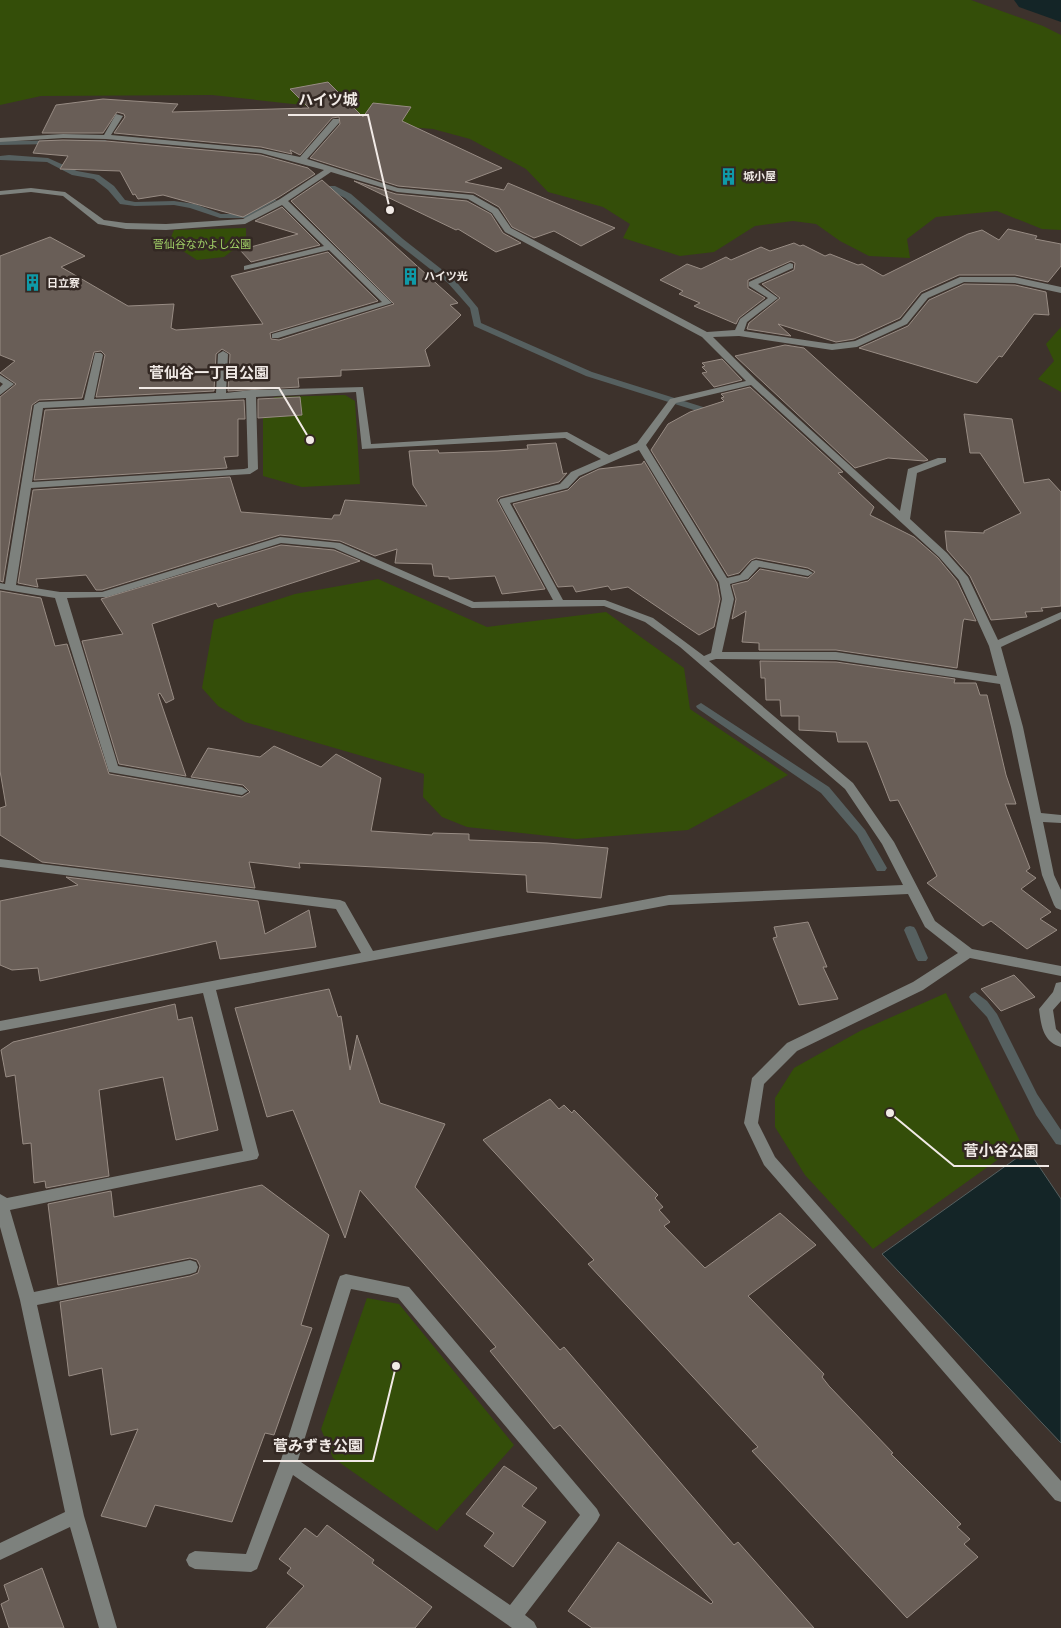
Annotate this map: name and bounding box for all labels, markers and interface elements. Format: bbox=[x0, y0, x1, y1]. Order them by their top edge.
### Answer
callout: ハイツ城 bbox=[288, 85, 368, 115]
text: ハイツ城 bbox=[298, 89, 358, 110]
building icon: 城小屋 bbox=[719, 166, 739, 186]
place label: 城小屋 bbox=[743, 168, 776, 184]
park label: 菅仙谷なかよし公園 bbox=[153, 236, 251, 252]
building icon: ハイツ光 bbox=[400, 266, 420, 286]
place label: ハイツ光 bbox=[424, 268, 468, 284]
building icon: 日立寮 bbox=[23, 273, 43, 293]
place label: 日立寮 bbox=[47, 275, 80, 291]
callout: 菅仙谷一丁目公園 bbox=[139, 358, 279, 388]
text: 菅仙谷一丁目公園 bbox=[149, 362, 269, 383]
callout: 菅小谷公園 bbox=[954, 1136, 1049, 1166]
text: 菅小谷公園 bbox=[963, 1140, 1039, 1161]
callout: 菅みずき公園 bbox=[263, 1431, 373, 1461]
text: 菅みずき公園 bbox=[273, 1435, 363, 1456]

